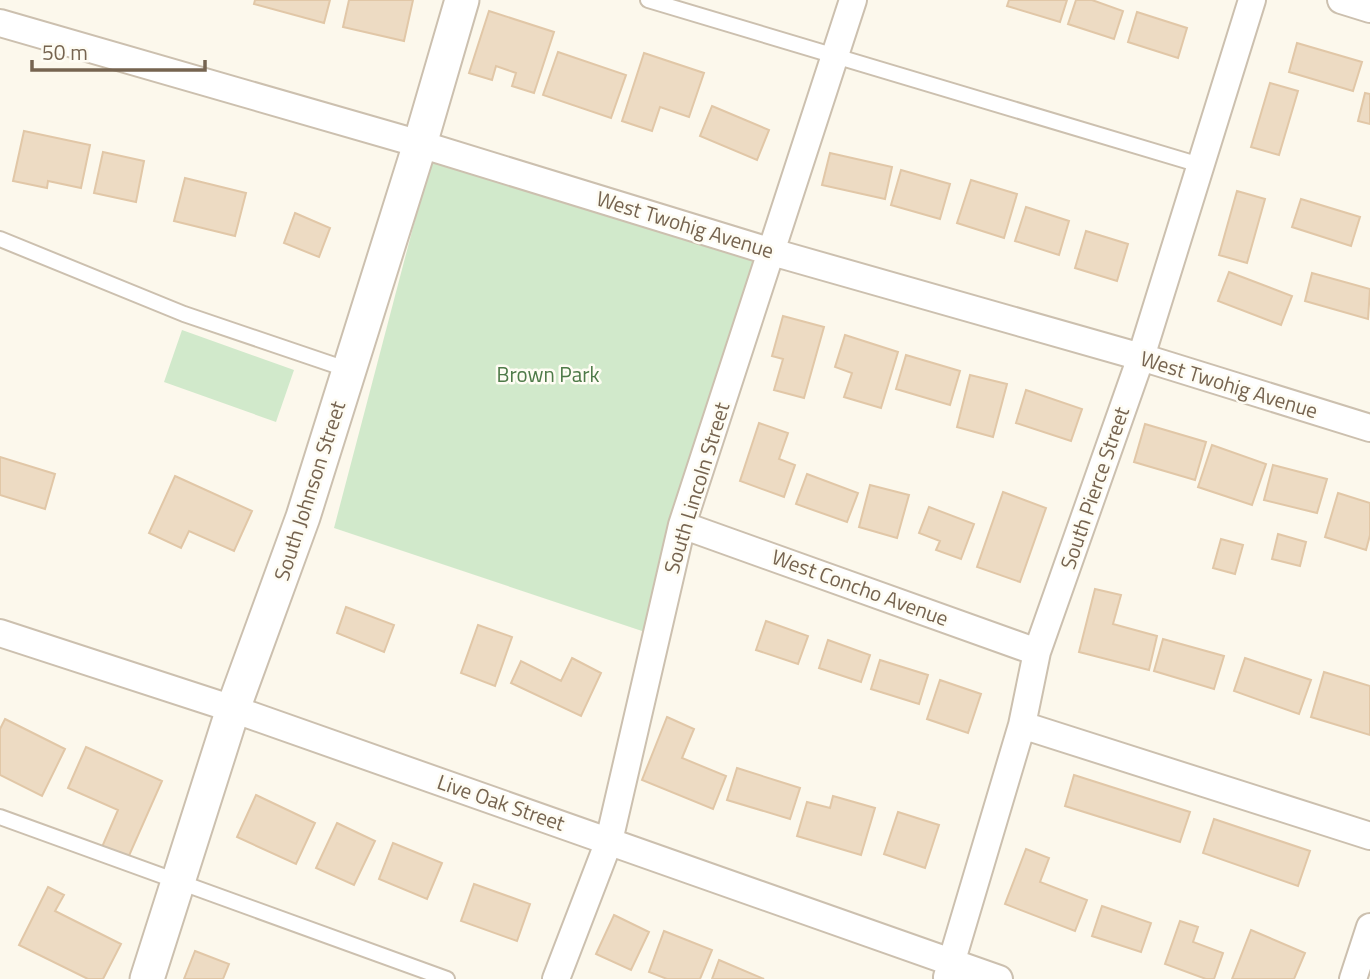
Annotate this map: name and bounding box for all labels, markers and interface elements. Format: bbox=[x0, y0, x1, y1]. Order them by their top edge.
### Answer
scale bar bbox=[32, 28, 205, 72]
text: 50 m bbox=[42, 36, 88, 68]
street label: West Twohig Avenue bbox=[593, 182, 778, 266]
street label: West Twohig Avenue bbox=[1137, 342, 1322, 426]
park label: Brown Park bbox=[496, 358, 600, 390]
street label: South Johnson Street bbox=[265, 396, 353, 585]
street label: South Lincoln Street bbox=[655, 397, 738, 577]
street label: South Pierce Street bbox=[1051, 402, 1137, 573]
street label: West Concho Avenue bbox=[767, 540, 953, 634]
street label: Live Oak Street bbox=[433, 765, 570, 839]

